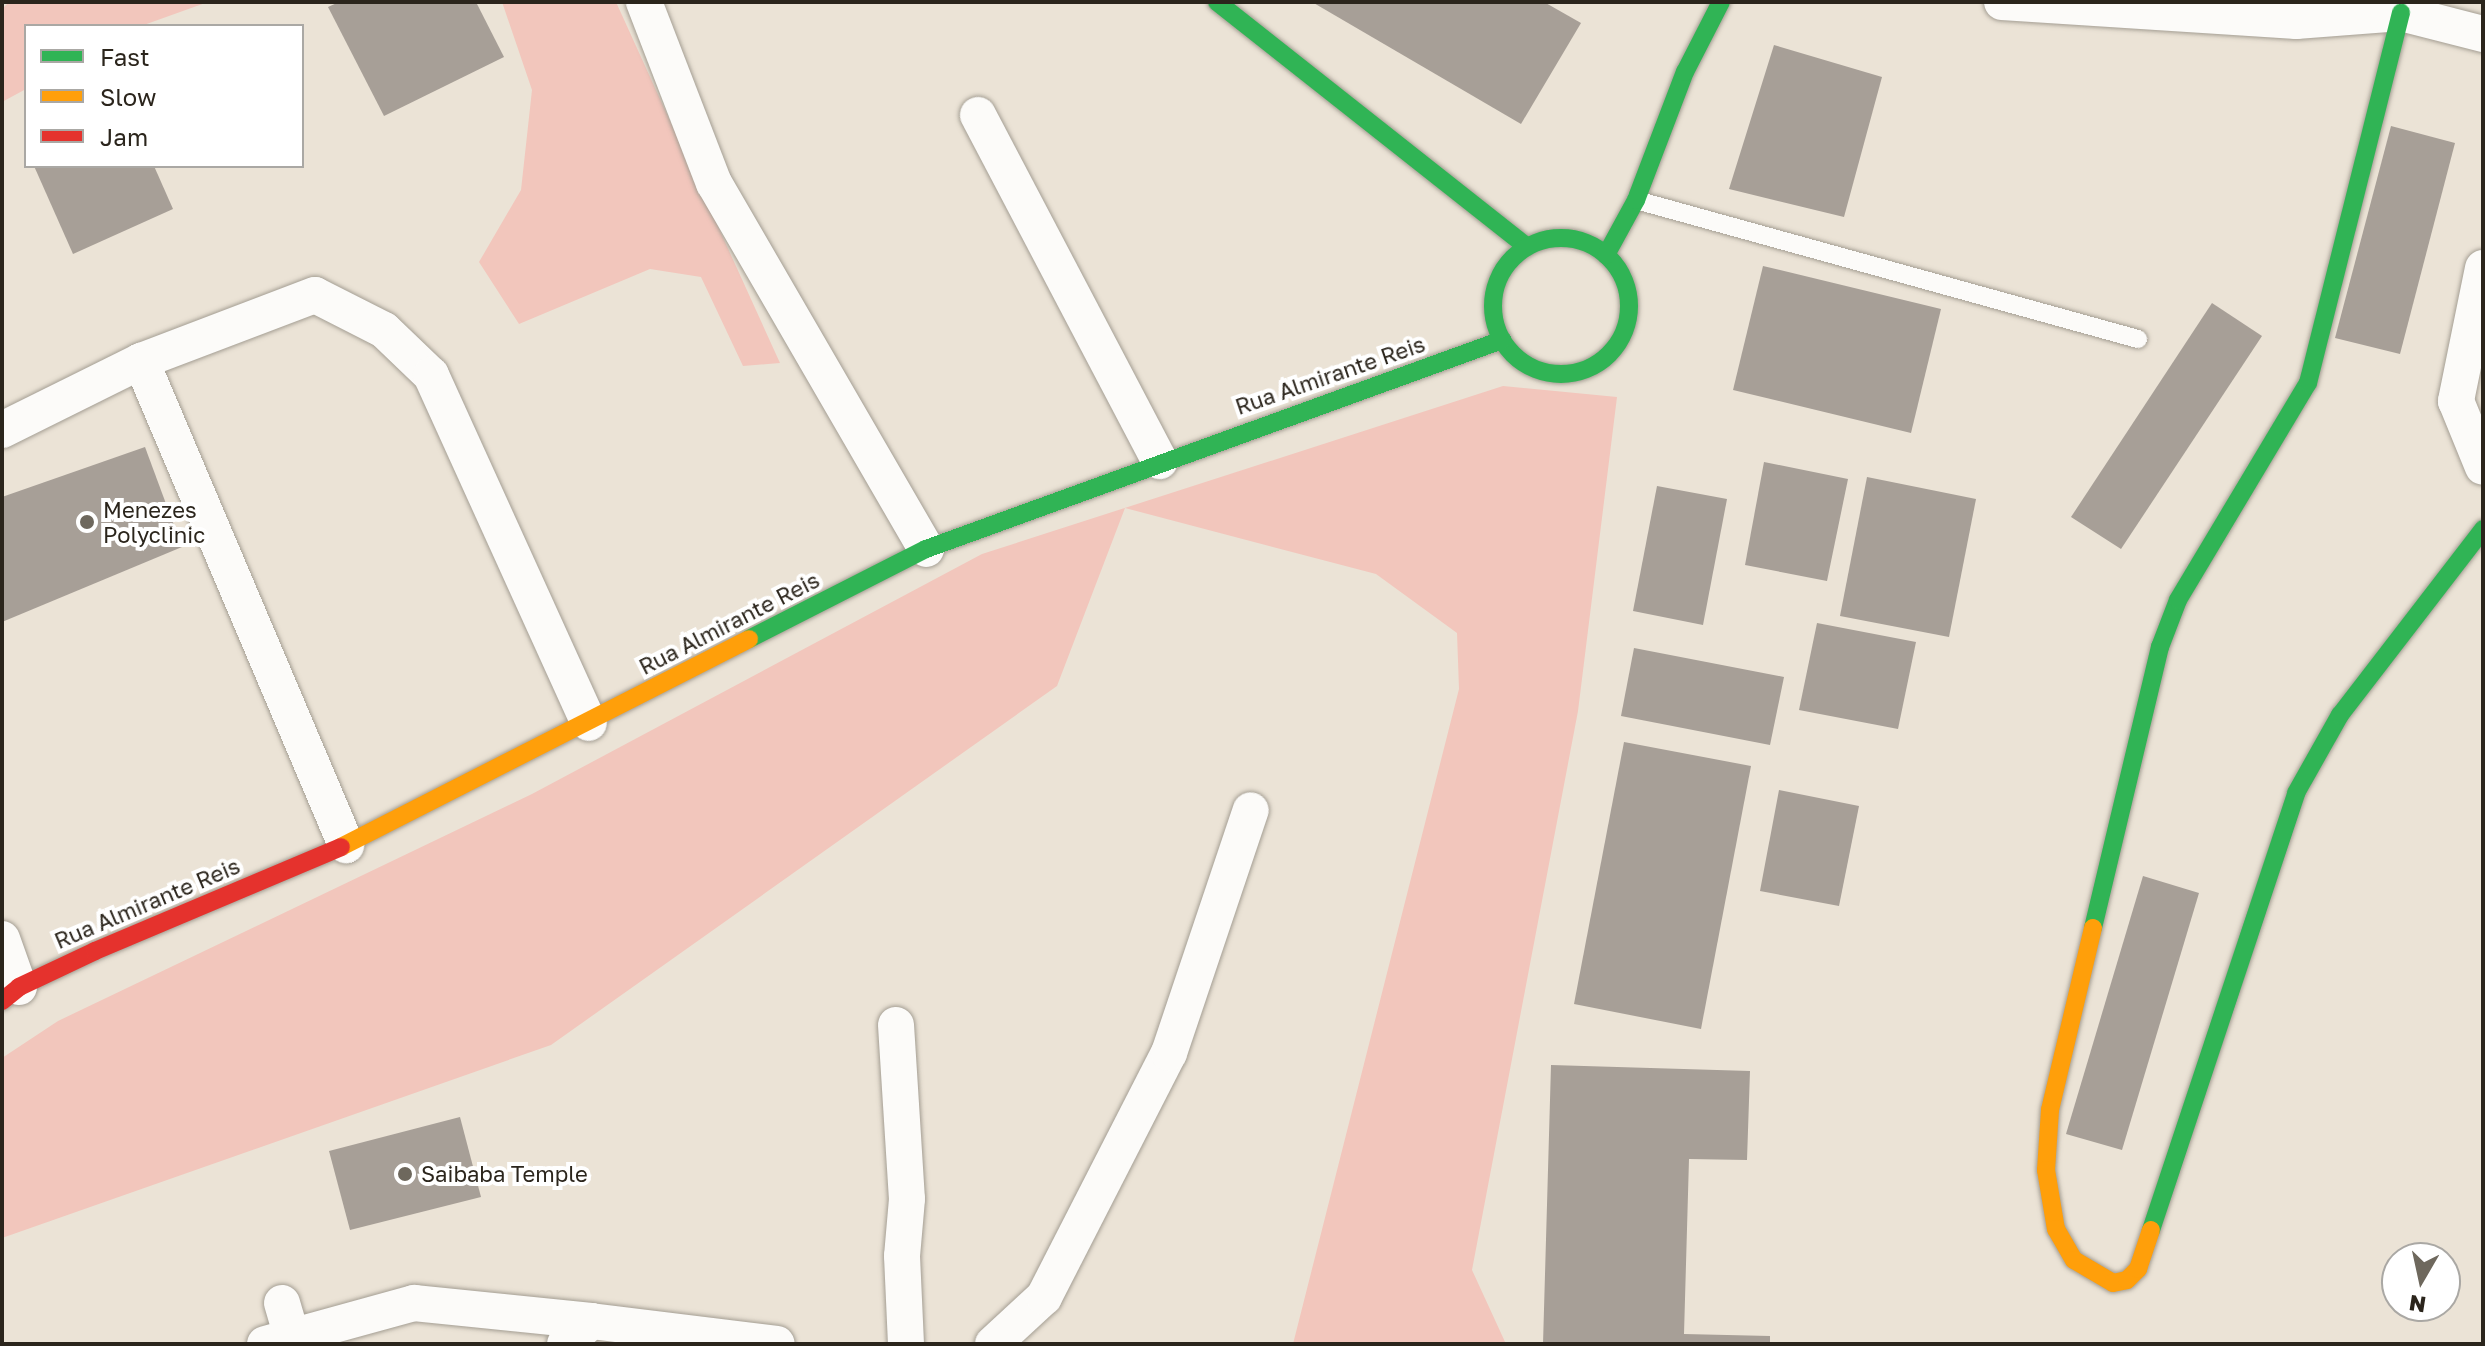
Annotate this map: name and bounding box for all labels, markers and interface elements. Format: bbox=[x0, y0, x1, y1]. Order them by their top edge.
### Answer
legend bbox=[24, 24, 304, 168]
text: Fast bbox=[100, 42, 150, 71]
text: Slow bbox=[100, 82, 156, 111]
text: Jam bbox=[100, 122, 148, 151]
street label: Rua Almirante Reis bbox=[1232, 330, 1428, 420]
place label: Menezes Polyclinic bbox=[103, 496, 205, 548]
marker: Menezes Polyclinic bbox=[78, 513, 96, 531]
street label: Rua Almirante Reis bbox=[634, 566, 824, 680]
street label: Rua Almirante Reis bbox=[50, 852, 244, 954]
place label: Saibaba Temple bbox=[421, 1161, 588, 1187]
marker: Saibaba Temple bbox=[396, 1165, 414, 1183]
north arrow bbox=[2381, 1242, 2461, 1322]
text: N bbox=[2407, 1290, 2428, 1319]

